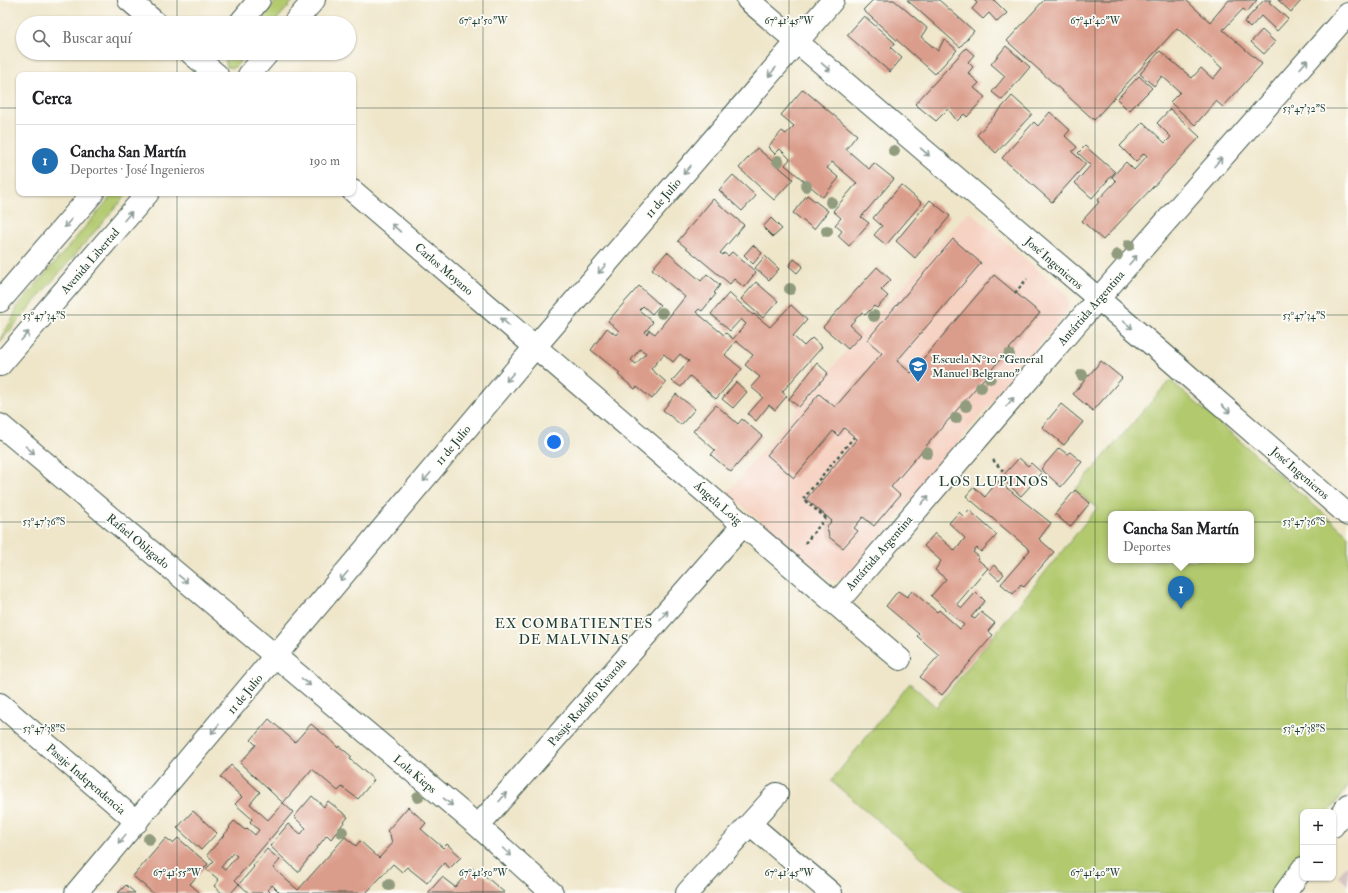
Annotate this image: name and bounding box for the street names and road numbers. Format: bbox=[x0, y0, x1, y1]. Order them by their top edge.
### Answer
street label: 11 de Julio bbox=[642, 175, 685, 221]
street label: Avenida Libertad bbox=[57, 225, 123, 298]
street label: José Ingenieros bbox=[1021, 233, 1086, 293]
street label: Carlos Moyano bbox=[411, 240, 476, 299]
street label: Antártida Argentina bbox=[1054, 267, 1129, 350]
street label: 11 de Julio bbox=[432, 422, 474, 468]
street label: José Ingenieros bbox=[1267, 443, 1332, 503]
street label: Ángela Loig bbox=[690, 478, 746, 529]
street label: Rafael Obligado bbox=[103, 511, 172, 572]
street label: Antártida Argentina bbox=[842, 512, 917, 595]
street label: Pasaje Rodolfo Rivarola bbox=[545, 654, 630, 750]
street label: 11 de Julio bbox=[224, 671, 266, 717]
street label: Pasaje Independencia bbox=[43, 741, 129, 819]
street label: Lola Kieps bbox=[390, 752, 439, 797]

